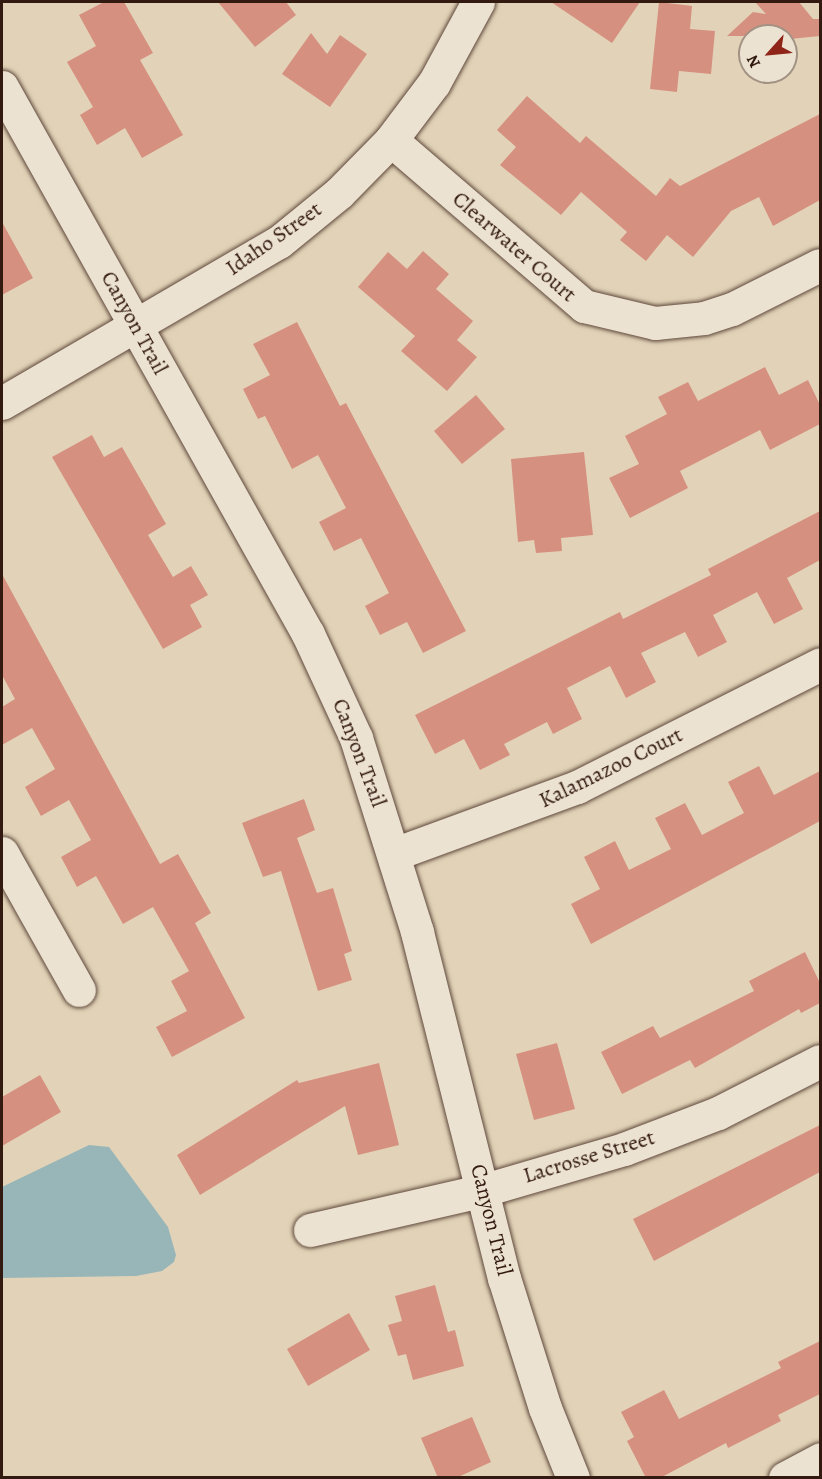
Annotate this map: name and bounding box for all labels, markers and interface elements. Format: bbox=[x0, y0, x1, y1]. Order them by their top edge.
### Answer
north arrow bbox=[738, 24, 798, 84]
text: N bbox=[741, 51, 766, 71]
street label: Clearwater Court bbox=[447, 186, 581, 308]
street label: Idaho Street bbox=[221, 196, 327, 282]
street label: Canyon Trail bbox=[95, 267, 173, 379]
street label: Canyon Trail bbox=[326, 695, 392, 811]
street label: Kalamazoo Court bbox=[535, 722, 687, 814]
street label: Lacrosse Street bbox=[520, 1125, 658, 1189]
street label: Canyon Trail bbox=[464, 1162, 518, 1278]

